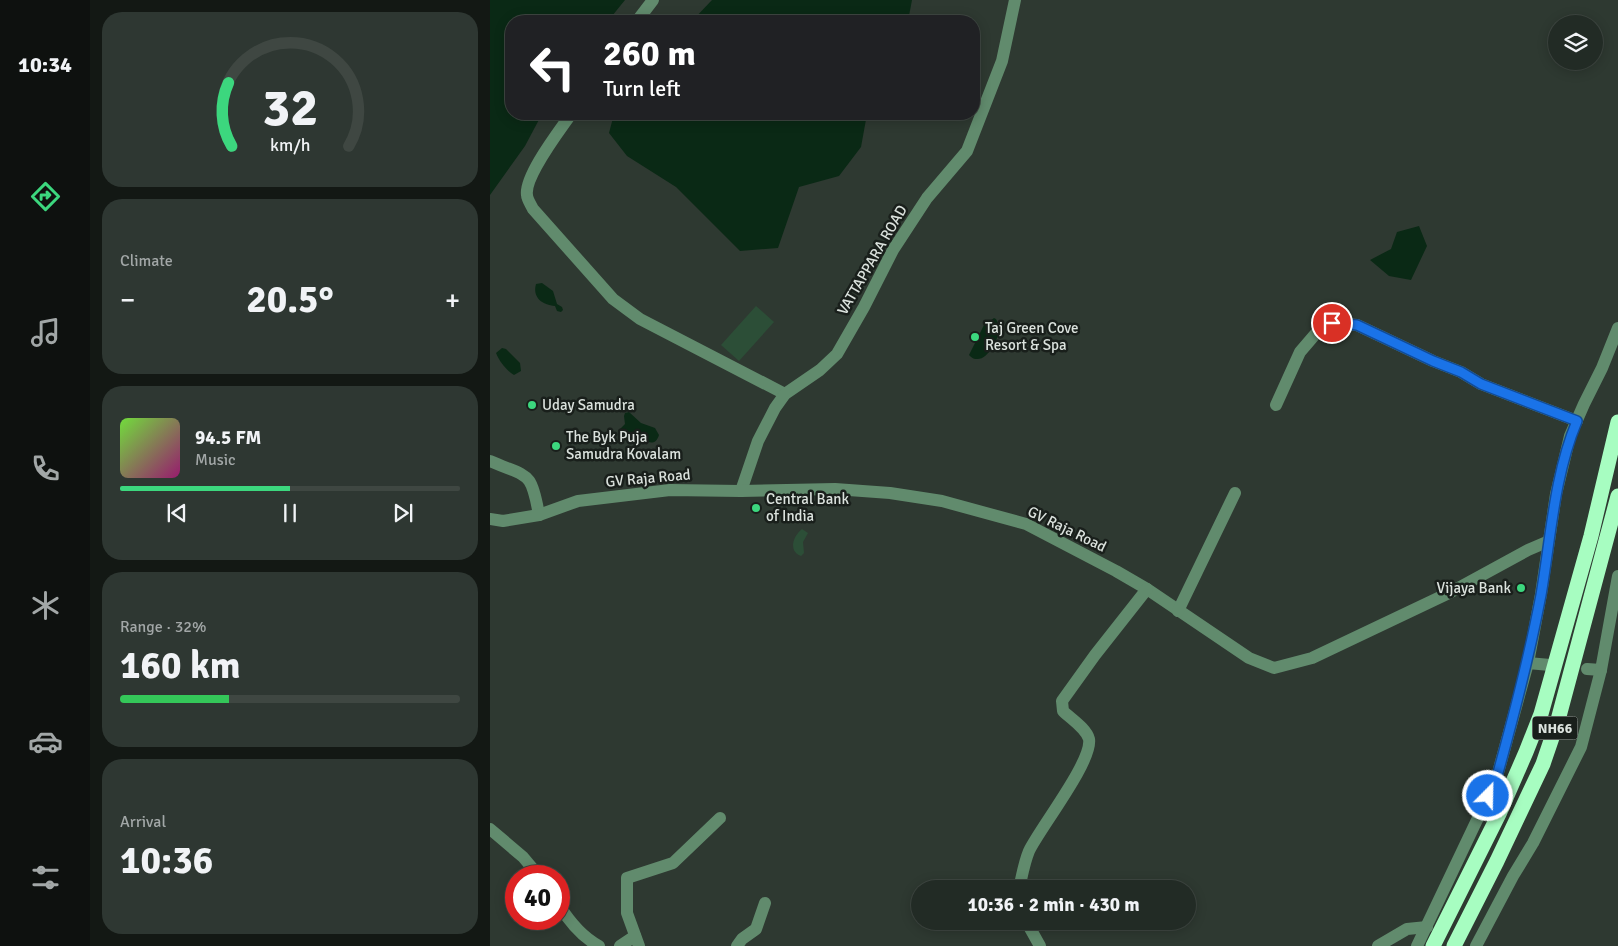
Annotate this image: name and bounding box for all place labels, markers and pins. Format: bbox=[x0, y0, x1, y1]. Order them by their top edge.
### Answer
pin bbox=[1311, 302, 1353, 344]
place label: Taj Green Cove Resort & Spa bbox=[985, 319, 1079, 354]
marker: Taj Green Cove Resort & Spa bbox=[969, 331, 981, 343]
place label: Uday Samudra bbox=[542, 396, 635, 414]
marker: Uday Samudra bbox=[526, 399, 538, 411]
place label: The Byk Puja Samudra Kovalam bbox=[566, 428, 681, 463]
marker: The Byk Puja Samudra Kovalam bbox=[550, 440, 562, 452]
place label: Central Bank of India bbox=[766, 490, 849, 525]
marker: Central Bank of India bbox=[750, 502, 762, 514]
place label: Vijaya Bank bbox=[1437, 579, 1511, 597]
marker: Vijaya Bank bbox=[1515, 582, 1527, 594]

